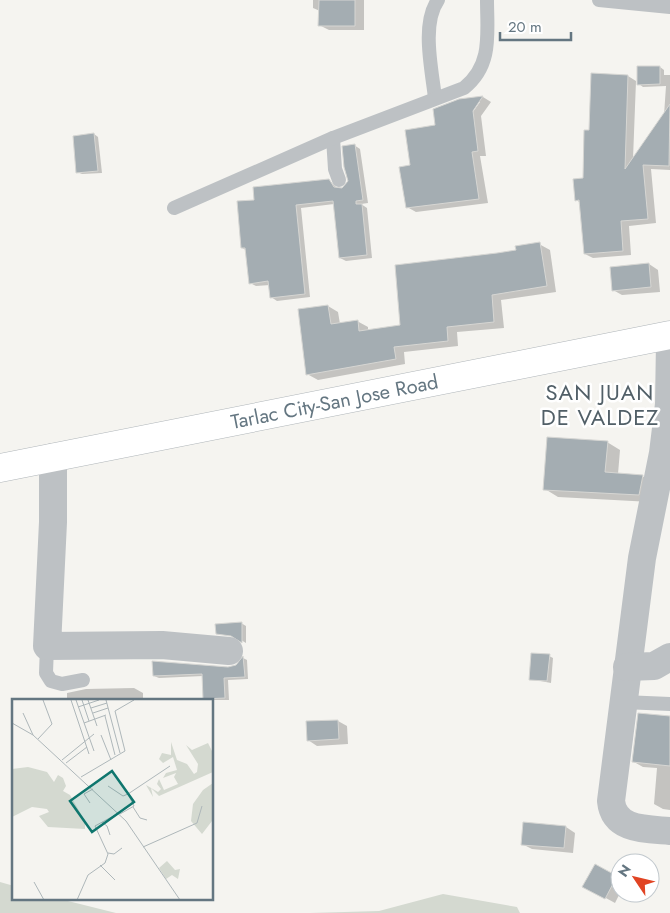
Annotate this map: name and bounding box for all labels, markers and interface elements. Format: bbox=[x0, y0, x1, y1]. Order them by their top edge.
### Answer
scale bar bbox=[500, 10, 571, 42]
text: 20 m bbox=[508, 16, 542, 38]
street label: Tarlac City-San Jose Road bbox=[228, 367, 441, 436]
district label: SAN JUAN DE VALDEZ bbox=[541, 376, 659, 433]
inset map bbox=[12, 699, 214, 900]
north arrow bbox=[610, 853, 660, 903]
text: N bbox=[613, 860, 636, 881]

